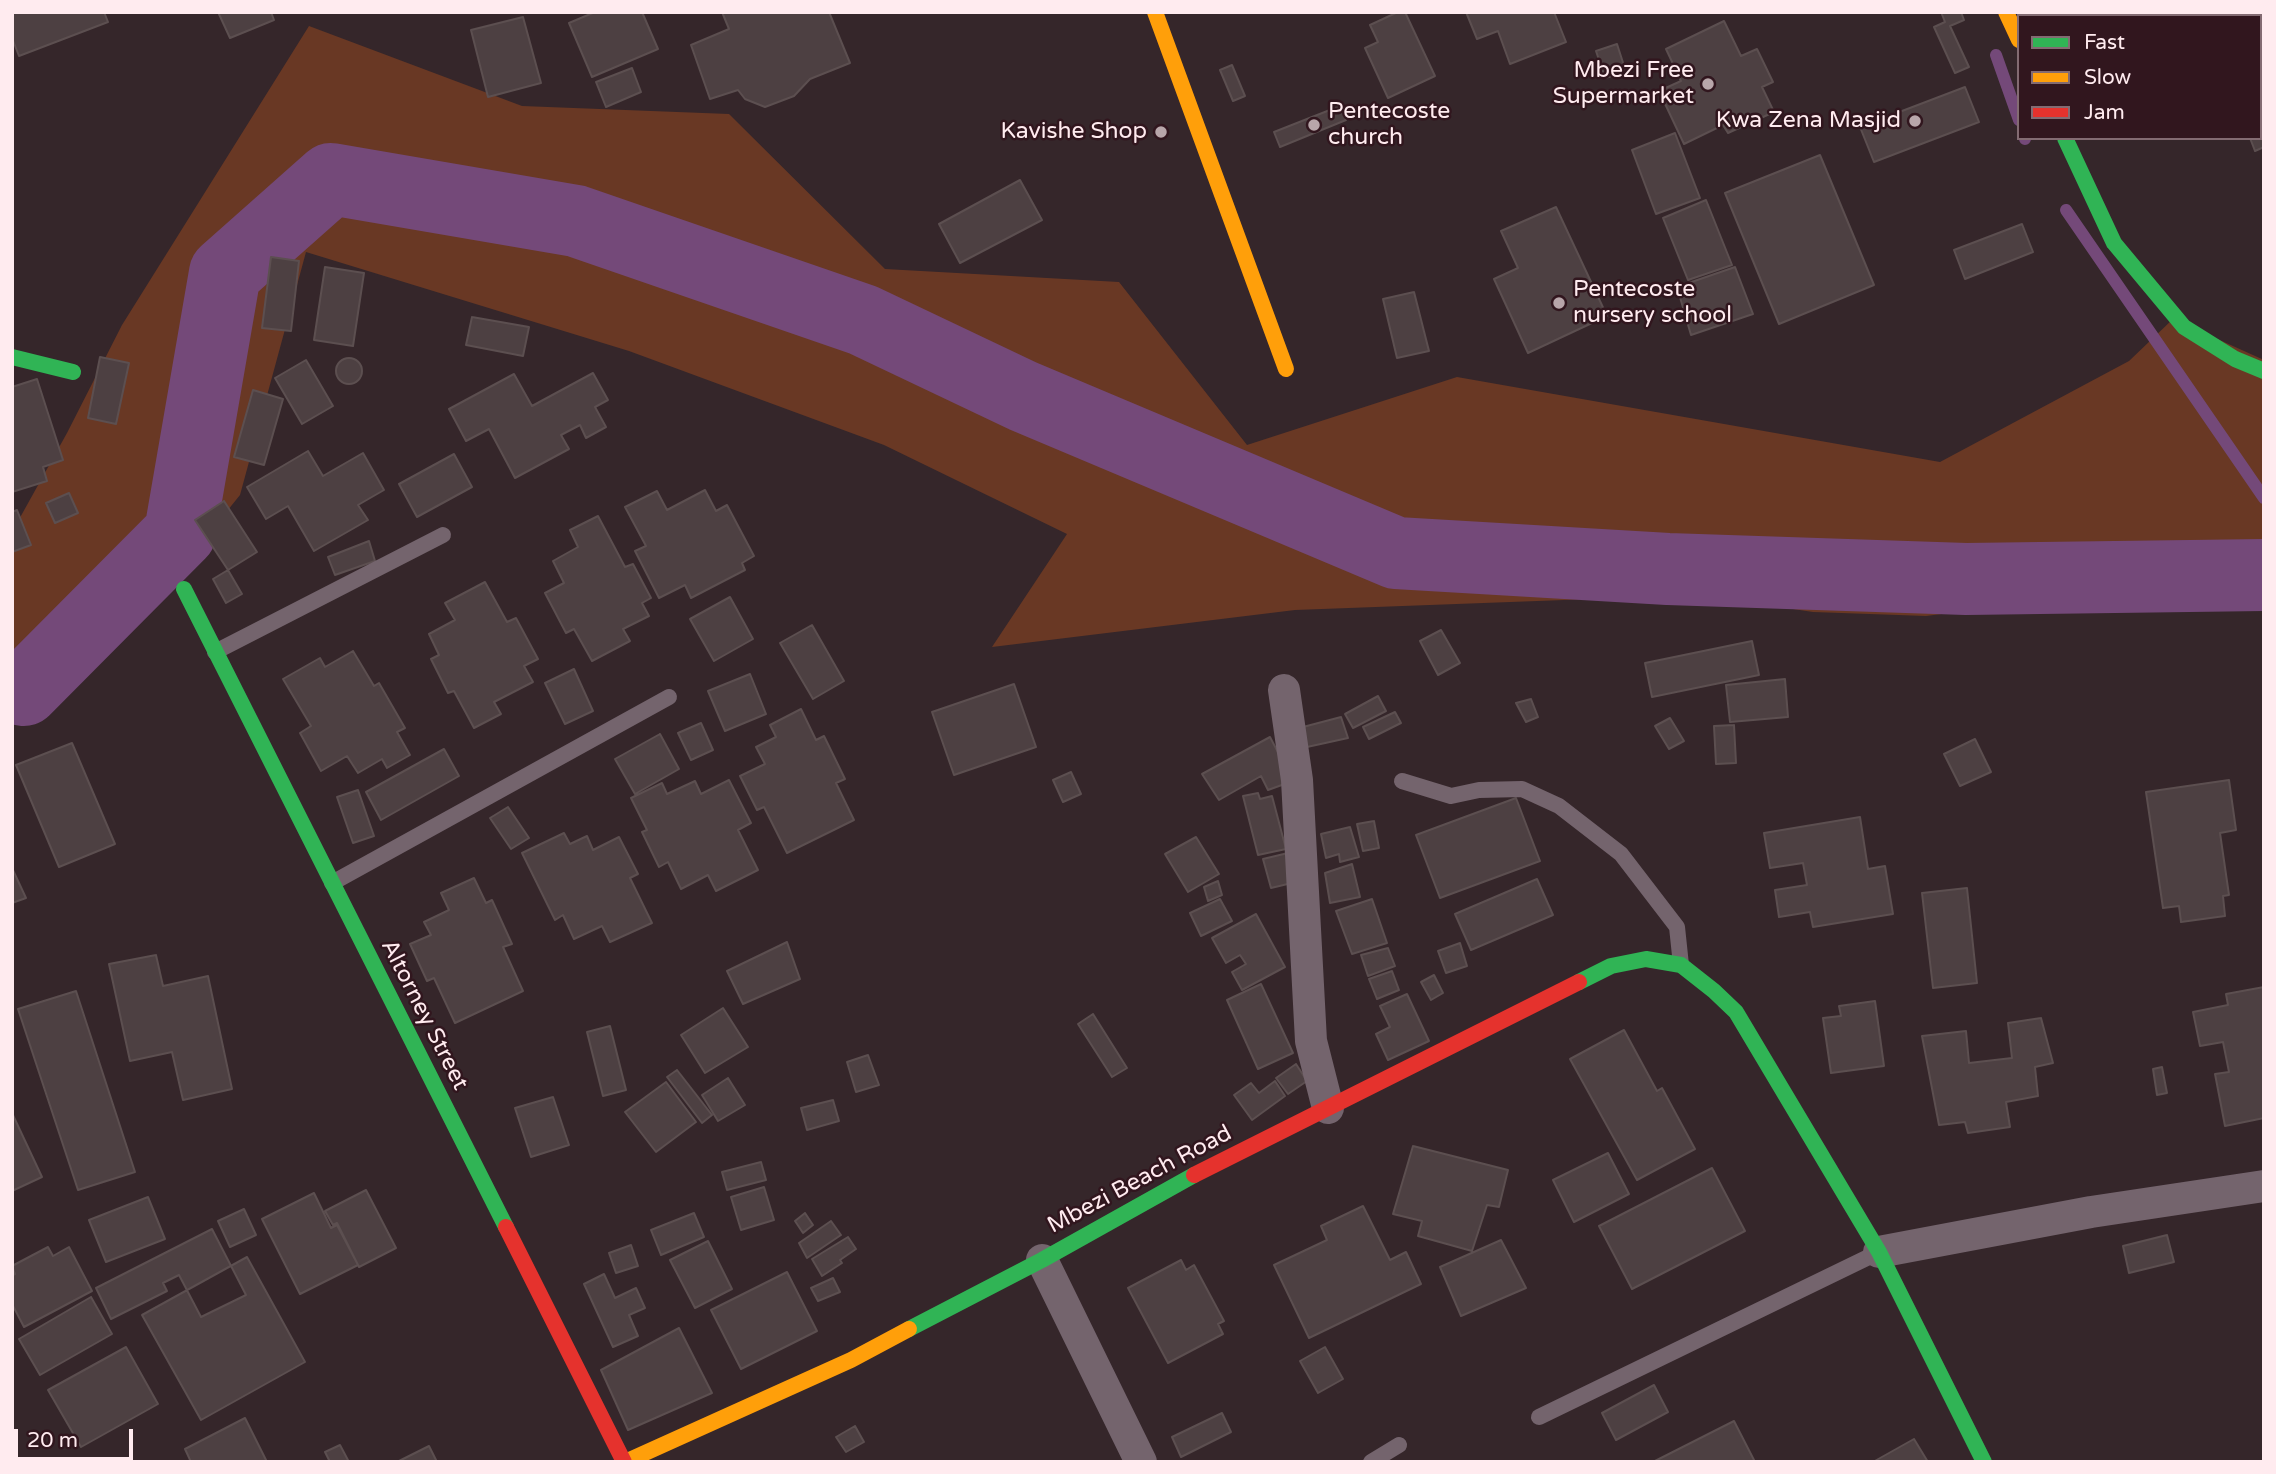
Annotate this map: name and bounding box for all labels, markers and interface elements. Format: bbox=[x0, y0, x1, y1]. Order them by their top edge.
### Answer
legend bbox=[2017, 14, 2262, 140]
text: Fast bbox=[2084, 30, 2125, 55]
place label: Mbezi Free Supermarket bbox=[1553, 57, 1694, 111]
text: Slow bbox=[2084, 65, 2131, 90]
marker: Mbezi Free Supermarket bbox=[1700, 76, 1716, 92]
place label: Pentecoste church bbox=[1328, 98, 1450, 152]
text: Jam bbox=[2084, 100, 2125, 125]
place label: Kwa Zena Masjid bbox=[1716, 107, 1901, 135]
marker: Kwa Zena Masjid bbox=[1907, 113, 1923, 129]
marker: Pentecoste church bbox=[1306, 117, 1322, 133]
place label: Kavishe Shop bbox=[1000, 118, 1147, 146]
marker: Kavishe Shop bbox=[1153, 124, 1169, 140]
place label: Pentecoste nursery school bbox=[1573, 276, 1732, 330]
marker: Pentecoste nursery school bbox=[1551, 295, 1567, 311]
street label: Altorney Street bbox=[374, 935, 474, 1095]
street label: Mbezi Beach Road bbox=[1043, 1120, 1237, 1240]
scale bar bbox=[18, 1414, 136, 1458]
text: 20 m bbox=[27, 1428, 78, 1453]

